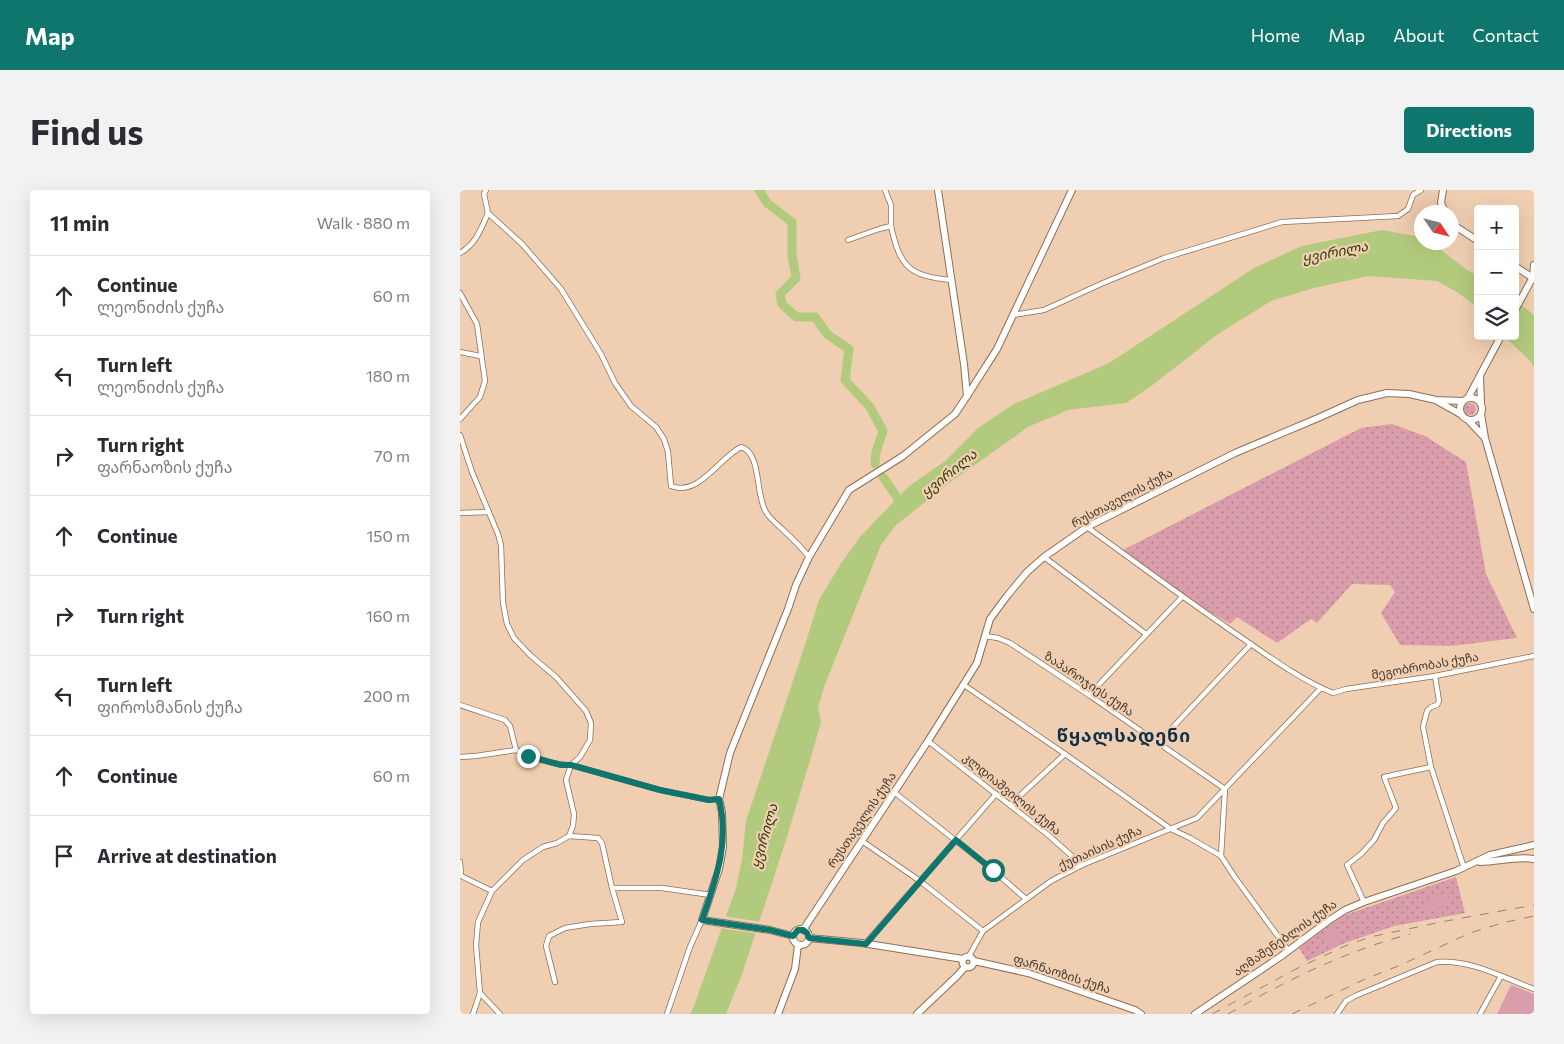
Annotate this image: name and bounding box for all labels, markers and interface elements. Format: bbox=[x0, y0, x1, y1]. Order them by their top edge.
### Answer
text: Map bbox=[25, 21, 75, 50]
text: Home bbox=[1251, 24, 1300, 46]
text: Map bbox=[1328, 24, 1365, 46]
text: About bbox=[1393, 24, 1445, 46]
text: Contact bbox=[1473, 24, 1539, 46]
button: Directions bbox=[1404, 107, 1534, 153]
text: Find us bbox=[30, 109, 144, 152]
north arrow bbox=[1414, 205, 1459, 250]
map controls bbox=[1474, 205, 1519, 340]
button: + bbox=[1474, 205, 1519, 250]
text: 11 min bbox=[50, 210, 109, 235]
text: Walk · 880 m bbox=[317, 213, 410, 232]
water label: ყვირილა bbox=[1301, 237, 1370, 267]
button: − bbox=[1474, 250, 1519, 295]
text: Continue bbox=[97, 273, 177, 296]
icon: ahead bbox=[50, 282, 78, 310]
text: 60 m bbox=[373, 286, 410, 305]
button: layers bbox=[1474, 295, 1519, 340]
text: ლეონიძის ქუჩა bbox=[97, 297, 224, 316]
text: Turn left bbox=[97, 353, 172, 376]
icon: left bbox=[50, 362, 78, 390]
text: 180 m bbox=[366, 366, 410, 385]
text: ლეონიძის ქუჩა bbox=[97, 377, 224, 396]
text: Turn right bbox=[97, 433, 184, 456]
icon: right bbox=[50, 442, 78, 470]
water label: ყვირილა bbox=[917, 445, 981, 501]
text: 70 m bbox=[374, 446, 410, 465]
text: ფარნაოზის ქუჩა bbox=[97, 457, 232, 476]
street label: რუსთაველის ქუჩა bbox=[1069, 465, 1175, 531]
icon: ahead bbox=[50, 522, 78, 550]
text: Continue bbox=[97, 524, 177, 547]
text: 150 m bbox=[367, 526, 410, 545]
icon: right bbox=[50, 602, 78, 630]
text: Turn right bbox=[97, 604, 184, 627]
text: 160 m bbox=[366, 606, 410, 625]
street label: ზაპაროჯიეს ქუჩა bbox=[1042, 648, 1137, 719]
street label: მეგობრობას ქუჩა bbox=[1370, 649, 1480, 682]
text: Turn left bbox=[97, 673, 172, 696]
icon: left bbox=[50, 682, 78, 710]
text: 200 m bbox=[363, 686, 410, 705]
text: ფიროსმანის ქუჩა bbox=[97, 697, 243, 716]
district label: წყალსადენი bbox=[1057, 724, 1191, 747]
route end bbox=[517, 745, 540, 768]
street label: კლდიაშვილის ქუჩა bbox=[959, 749, 1065, 839]
icon: ahead bbox=[50, 762, 78, 790]
text: Continue bbox=[97, 764, 177, 787]
text: 60 m bbox=[373, 766, 410, 785]
street label: რუსთაველის ქუჩა bbox=[824, 769, 900, 871]
water label: ყვირილა bbox=[746, 801, 782, 870]
street label: ქუთაისის ქუჩა bbox=[1056, 822, 1144, 873]
icon: arrive bbox=[50, 842, 78, 870]
text: Arrive at destination bbox=[97, 844, 277, 867]
route start bbox=[982, 859, 1005, 882]
street label: აღმაშენებლის ქუჩა bbox=[1230, 896, 1340, 980]
street label: ფარნაოზის ქუჩა bbox=[1012, 951, 1113, 996]

